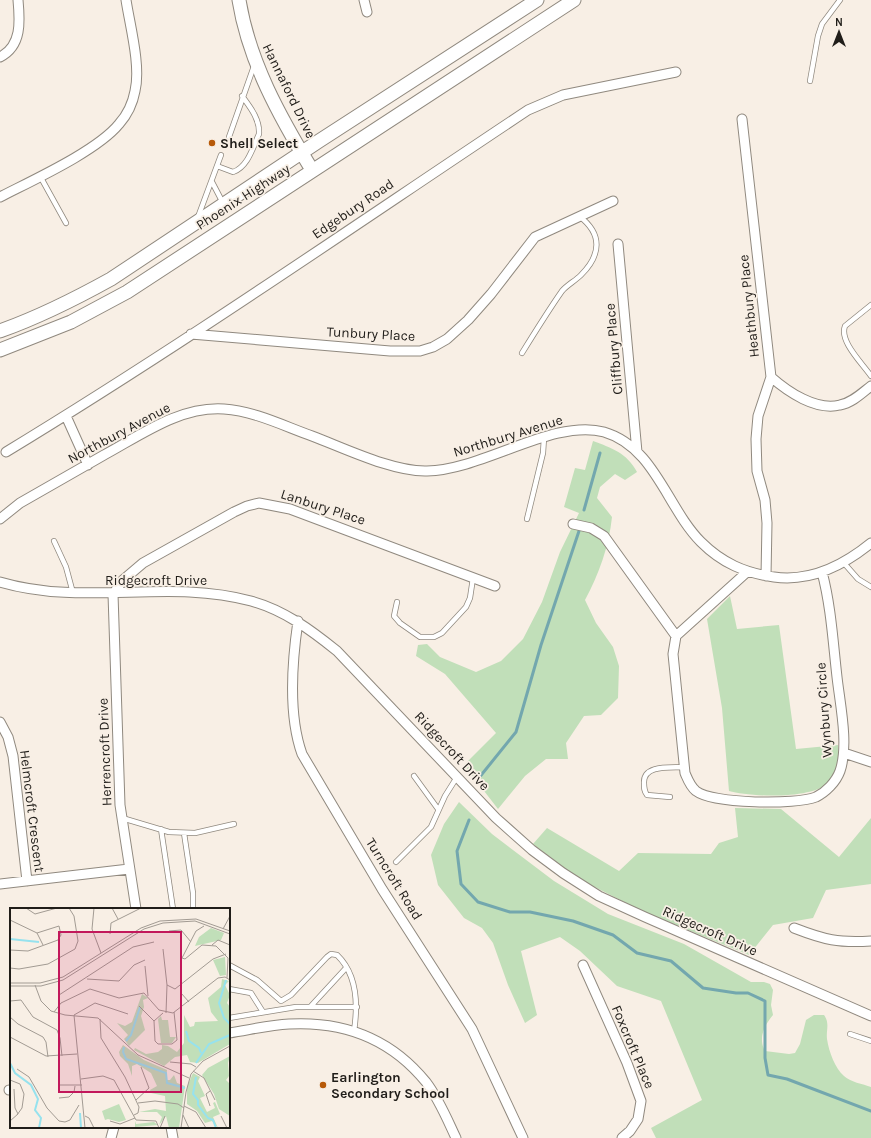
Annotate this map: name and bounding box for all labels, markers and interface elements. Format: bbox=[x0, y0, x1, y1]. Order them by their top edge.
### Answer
north arrow bbox=[819, 12, 859, 52]
text: N bbox=[835, 16, 843, 29]
street label: Hannaford Drive bbox=[259, 41, 319, 141]
place label: Shell Select bbox=[220, 135, 299, 152]
marker: Shell Select bbox=[207, 138, 217, 148]
street label: Phoenix Highway bbox=[193, 160, 293, 234]
street label: Edgebury Road bbox=[309, 175, 397, 243]
street label: Heathbury Place bbox=[735, 254, 763, 358]
street label: Cliffbury Place bbox=[602, 303, 626, 395]
street label: Tunbury Place bbox=[326, 323, 416, 345]
street label: Northbury Avenue bbox=[65, 399, 173, 467]
street label: Northbury Avenue bbox=[451, 411, 565, 461]
street label: Lanbury Place bbox=[278, 485, 368, 529]
street label: Ridgecroft Drive bbox=[105, 572, 207, 589]
street label: Wynbury Circle bbox=[812, 662, 836, 758]
street label: Herrencroft Drive bbox=[95, 698, 115, 806]
street label: Ridgecroft Drive bbox=[411, 708, 493, 794]
street label: Helmcroft Crescent bbox=[16, 749, 48, 873]
street label: Turncroft Road bbox=[362, 835, 426, 923]
street label: Ridgecroft Drive bbox=[660, 902, 760, 960]
inset map bbox=[10, 908, 230, 1128]
street label: Foxcroft Place bbox=[608, 1003, 658, 1091]
place label: Earlington Secondary School bbox=[331, 1069, 449, 1102]
marker: Earlington Secondary School bbox=[318, 1080, 328, 1090]

